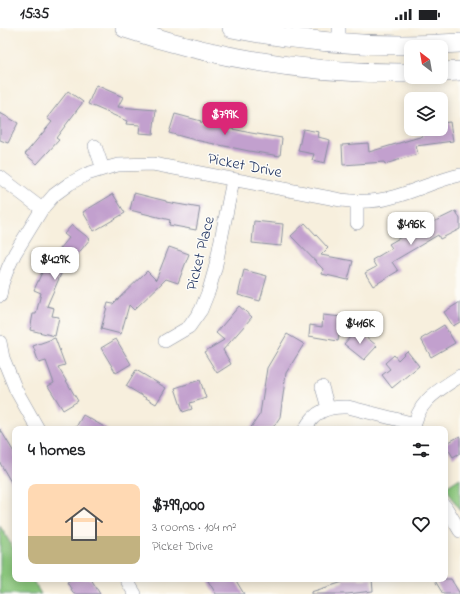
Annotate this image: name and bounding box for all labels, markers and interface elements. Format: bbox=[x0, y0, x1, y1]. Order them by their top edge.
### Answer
text: 15:35 bbox=[20, 3, 49, 25]
north arrow bbox=[404, 40, 448, 84]
map controls bbox=[404, 40, 448, 136]
button: layers bbox=[404, 92, 448, 136]
pin: $799K bbox=[197, 102, 253, 136]
text: $799K bbox=[211, 105, 239, 124]
street label: Picket Drive bbox=[205, 147, 285, 185]
pin: $496K bbox=[383, 212, 439, 246]
street label: Picket Place bbox=[180, 213, 222, 293]
text: $496K bbox=[396, 215, 426, 234]
pin: $429K bbox=[27, 247, 83, 281]
text: $429K bbox=[40, 250, 70, 269]
pin: $416K bbox=[332, 311, 388, 345]
text: $416K bbox=[345, 314, 375, 333]
text: 4 homes bbox=[28, 438, 86, 463]
icon: filters bbox=[410, 439, 432, 461]
text: $799,000 bbox=[152, 493, 204, 518]
icon: home bbox=[60, 500, 108, 548]
icon: heart bbox=[410, 513, 432, 535]
text: 3 rooms · 104 m² bbox=[152, 518, 236, 537]
text: Picket Drive bbox=[152, 537, 213, 556]

